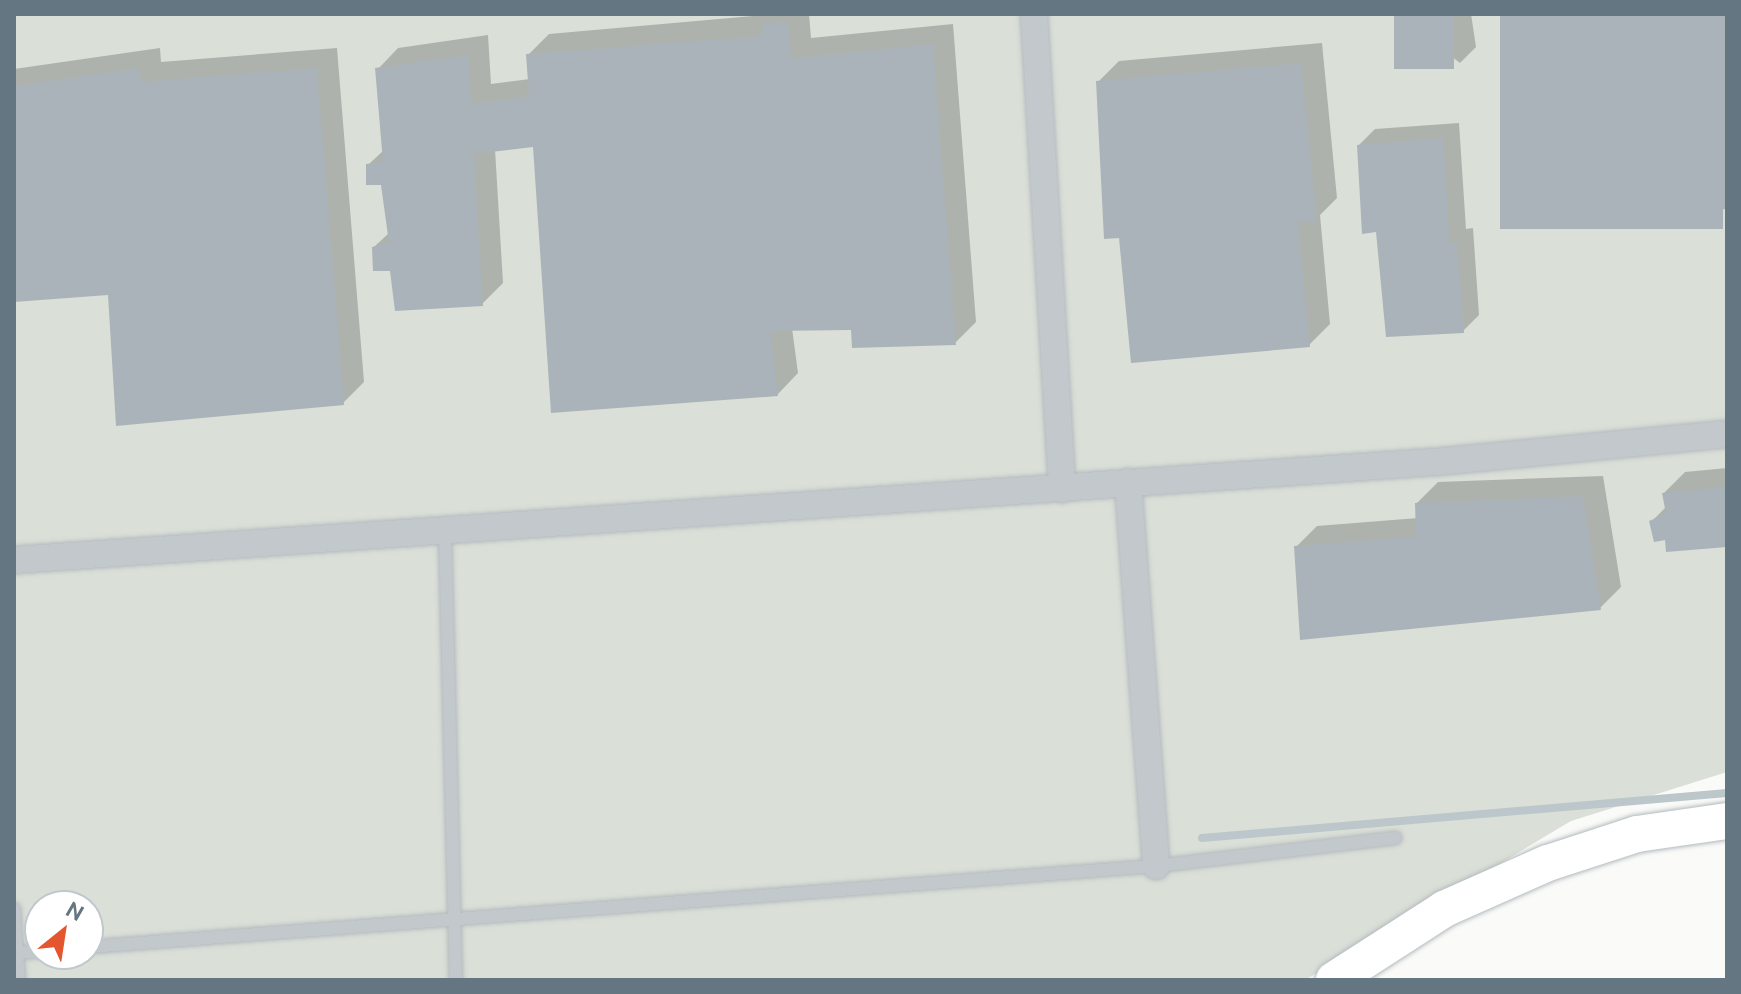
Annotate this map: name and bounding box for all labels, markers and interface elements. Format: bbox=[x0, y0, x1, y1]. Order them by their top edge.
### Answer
north arrow bbox=[24, 890, 104, 970]
text: N bbox=[62, 896, 89, 925]

